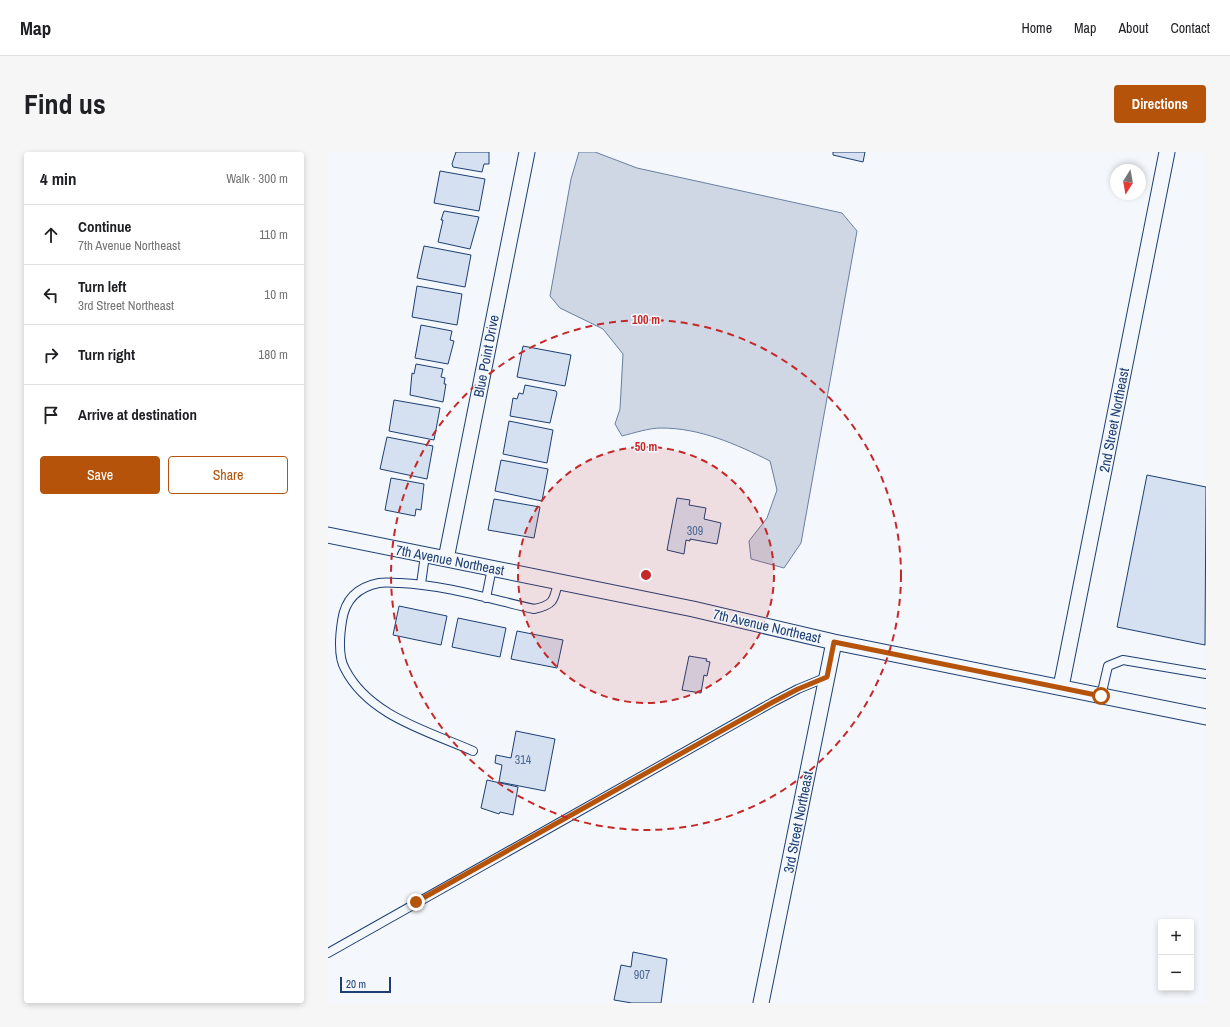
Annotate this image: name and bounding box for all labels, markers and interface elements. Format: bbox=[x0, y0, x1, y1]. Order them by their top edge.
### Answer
text: Map bbox=[20, 15, 51, 41]
text: Home bbox=[1021, 19, 1052, 37]
text: Map bbox=[1074, 19, 1096, 37]
text: About bbox=[1118, 19, 1148, 37]
text: Contact bbox=[1170, 19, 1210, 37]
text: Find us bbox=[24, 85, 106, 123]
button: Directions bbox=[1114, 85, 1206, 123]
north arrow bbox=[1110, 164, 1146, 200]
text: 4 min bbox=[40, 167, 76, 190]
text: Walk · 300 m bbox=[226, 170, 288, 187]
text: Continue bbox=[78, 216, 131, 237]
icon: ahead bbox=[40, 224, 62, 246]
text: 110 m bbox=[259, 226, 288, 243]
text: 7th Avenue Northeast bbox=[78, 237, 180, 254]
text: Turn left bbox=[78, 276, 126, 297]
icon: left bbox=[40, 284, 62, 306]
text: 10 m bbox=[264, 286, 288, 303]
text: 3rd Street Northeast bbox=[78, 297, 174, 314]
text: 100 m bbox=[632, 312, 660, 328]
street label: Blue Point Drive bbox=[469, 313, 503, 399]
icon: right bbox=[40, 344, 62, 366]
text: Turn right bbox=[78, 344, 135, 365]
text: 180 m bbox=[258, 346, 288, 363]
street label: 2nd Street Northeast bbox=[1095, 366, 1133, 474]
icon: arrive bbox=[40, 404, 62, 426]
text: Arrive at destination bbox=[78, 404, 197, 425]
text: 50 m bbox=[635, 439, 657, 455]
button: Save bbox=[40, 456, 160, 494]
button: Share bbox=[168, 456, 288, 494]
house number: 309 bbox=[687, 523, 703, 539]
street label: 7th Avenue Northeast bbox=[394, 541, 506, 579]
centre of rings bbox=[639, 568, 653, 582]
street label: 7th Avenue Northeast bbox=[711, 605, 823, 647]
route start bbox=[1092, 687, 1110, 705]
house number: 314 bbox=[515, 752, 532, 768]
street label: 3rd Street Northeast bbox=[779, 770, 817, 874]
route end bbox=[407, 893, 425, 911]
map controls bbox=[1158, 919, 1194, 991]
button: + bbox=[1158, 919, 1194, 955]
button: − bbox=[1158, 955, 1194, 991]
house number: 907 bbox=[634, 967, 651, 983]
scale bar bbox=[340, 975, 391, 994]
text: 20 m bbox=[346, 977, 366, 991]

